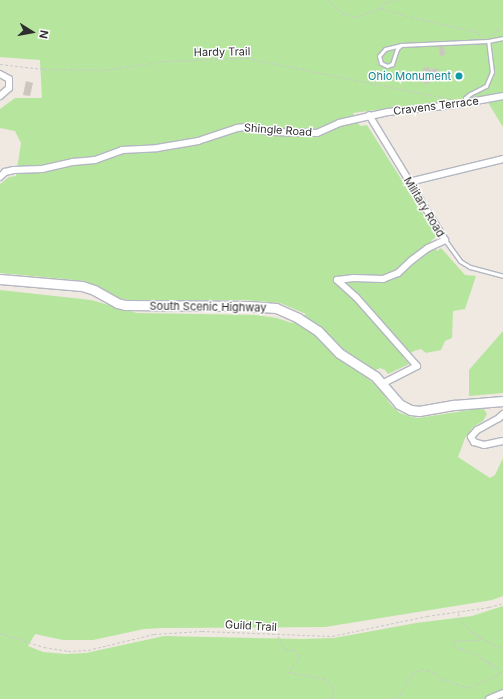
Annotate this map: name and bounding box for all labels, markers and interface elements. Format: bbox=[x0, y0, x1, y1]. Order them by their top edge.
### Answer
north arrow bbox=[12, 12, 52, 52]
text: N bbox=[36, 29, 51, 40]
street label: Hardy Trail bbox=[194, 45, 250, 59]
place label: Ohio Monument bbox=[368, 69, 451, 83]
marker: Ohio Monument bbox=[454, 71, 464, 81]
street label: Cravens Terrace bbox=[393, 94, 479, 118]
street label: Shingle Road bbox=[244, 121, 312, 139]
street label: Military Road bbox=[401, 175, 447, 239]
street label: South Scenic Highway bbox=[149, 299, 267, 315]
street label: Guild Trail bbox=[225, 618, 277, 634]

